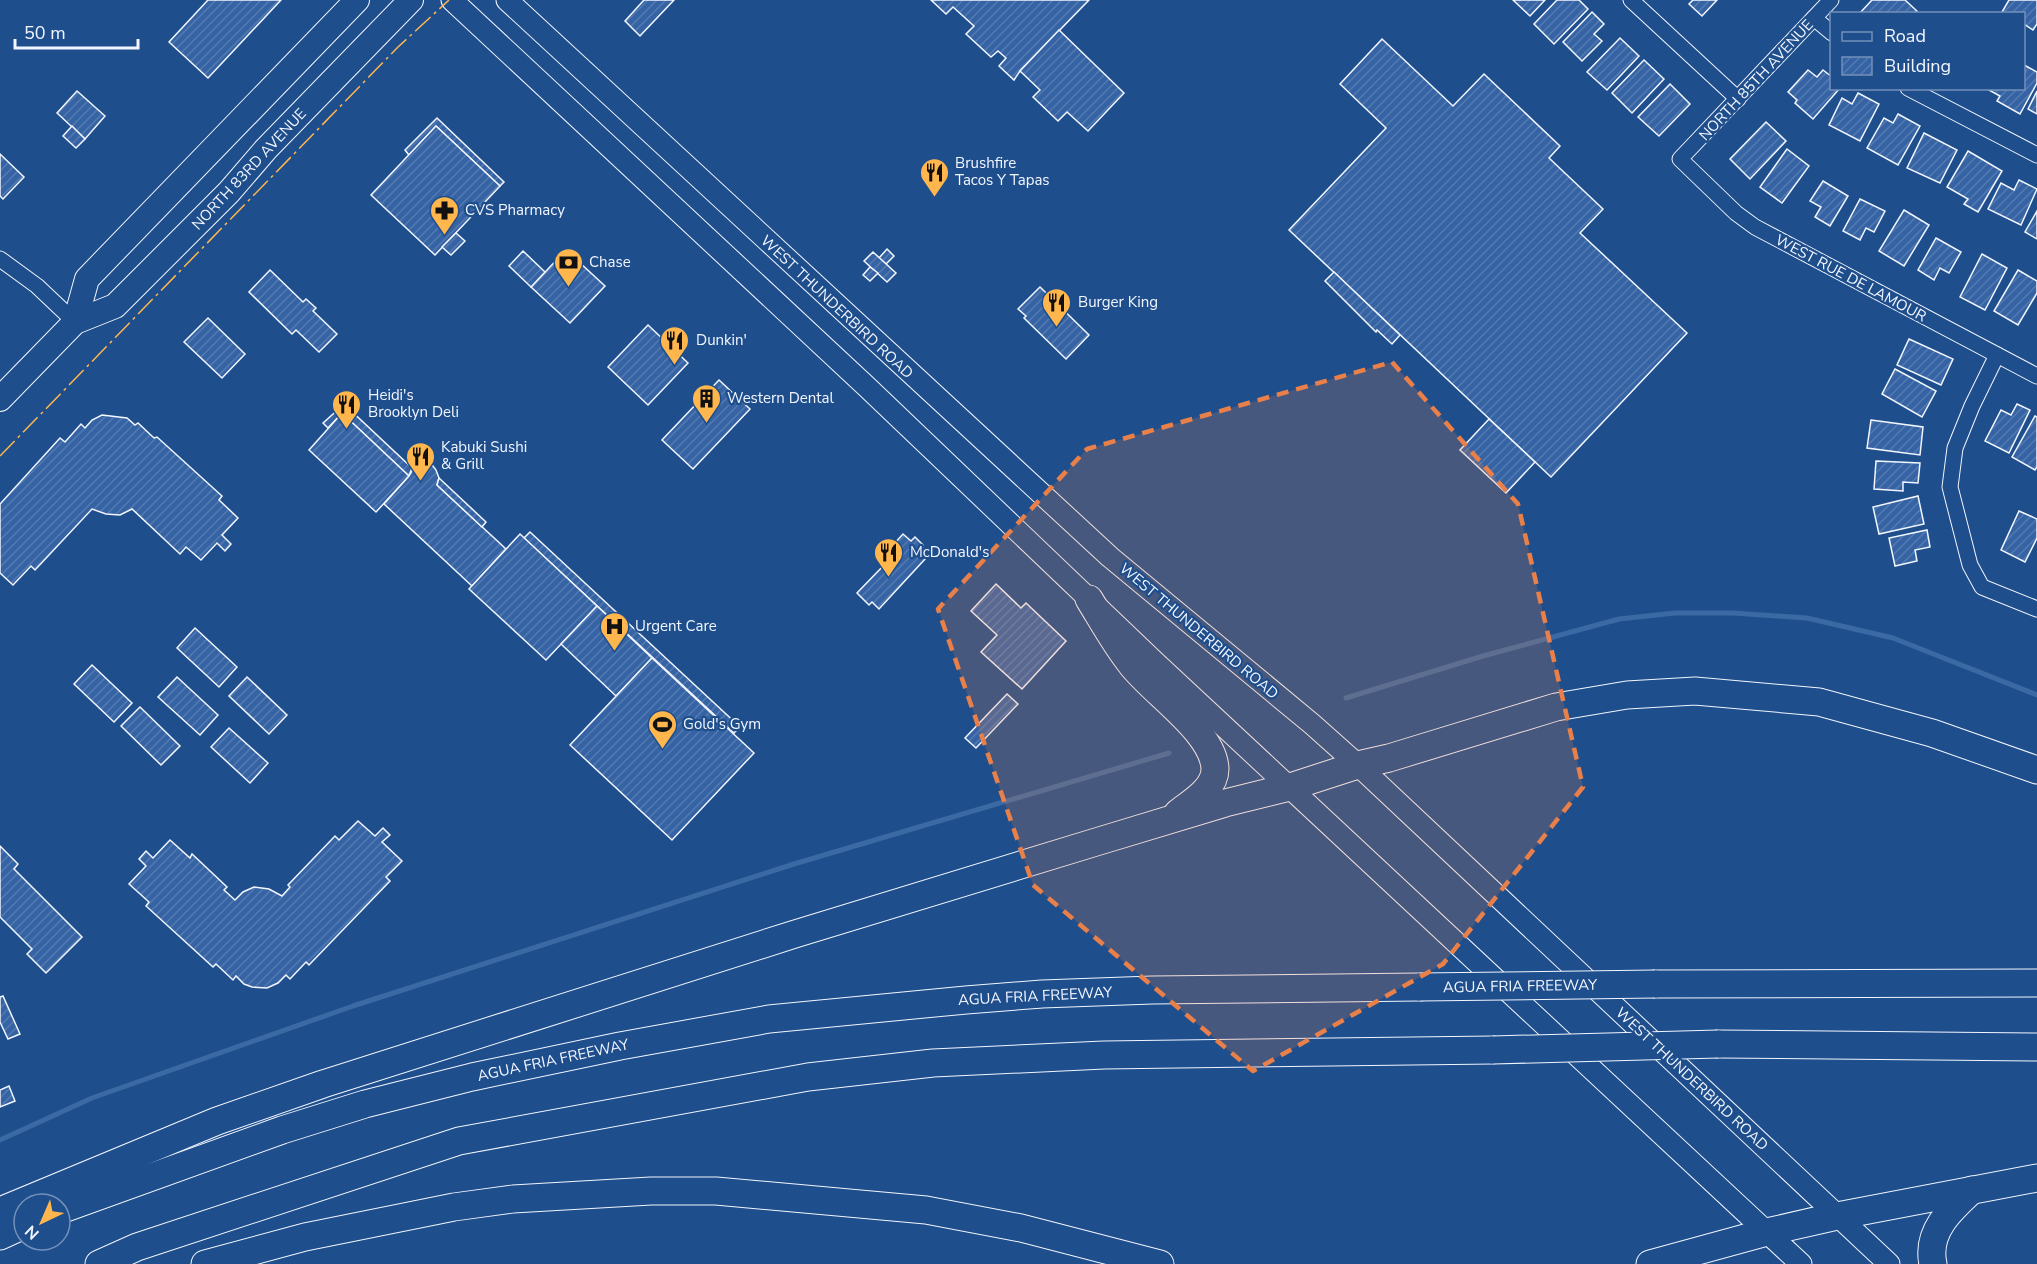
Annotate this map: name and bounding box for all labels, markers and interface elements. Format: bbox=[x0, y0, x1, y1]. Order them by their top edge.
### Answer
scale bar bbox=[15, 12, 138, 50]
legend bbox=[1830, 12, 2025, 90]
street label: NORTH 85TH AVENUE bbox=[1694, 15, 1818, 145]
text: 50 m bbox=[24, 21, 66, 45]
text: Road bbox=[1884, 24, 1926, 48]
text: Building bbox=[1884, 54, 1951, 78]
street label: NORTH 83RD AVENUE bbox=[187, 104, 311, 234]
place label: Brushfire Tacos Y Tapas bbox=[955, 153, 1050, 190]
restaurant icon: Brushfire Tacos Y Tapas bbox=[918, 156, 950, 198]
pharmacy icon: CVS Pharmacy bbox=[428, 194, 460, 236]
place label: CVS Pharmacy bbox=[465, 200, 565, 220]
street label: WEST RUE DE LAMOUR bbox=[1772, 230, 1930, 326]
street label: WEST THUNDERBIRD ROAD bbox=[756, 231, 918, 383]
bank icon: Chase bbox=[552, 246, 584, 288]
place label: Chase bbox=[589, 252, 631, 272]
restaurant icon: Burger King bbox=[1041, 286, 1073, 328]
place label: Burger King bbox=[1078, 292, 1158, 312]
restaurant icon: Dunkin' bbox=[659, 324, 691, 366]
place label: Dunkin' bbox=[696, 330, 747, 350]
building icon: Western Dental bbox=[690, 382, 722, 424]
place label: Heidi's Brooklyn Deli bbox=[368, 385, 459, 422]
restaurant icon: Heidi's Brooklyn Deli bbox=[331, 388, 363, 430]
place label: Western Dental bbox=[727, 388, 834, 408]
place label: Kabuki Sushi & Grill bbox=[441, 437, 527, 474]
restaurant icon: Kabuki Sushi & Grill bbox=[404, 440, 436, 482]
restaurant icon: McDonald's bbox=[873, 536, 905, 578]
place label: McDonald's bbox=[910, 542, 989, 562]
street label: WEST THUNDERBIRD ROAD bbox=[1115, 559, 1283, 703]
hospital icon: Urgent Care bbox=[598, 610, 630, 652]
place label: Urgent Care bbox=[635, 616, 717, 636]
sports icon: Gold's Gym bbox=[646, 708, 678, 750]
place label: Gold's Gym bbox=[683, 714, 761, 734]
street label: AGUA FRIA FREEWAY bbox=[1443, 975, 1598, 997]
street label: AGUA FRIA FREEWAY bbox=[957, 982, 1114, 1010]
street label: WEST THUNDERBIRD ROAD bbox=[1611, 1003, 1773, 1155]
street label: AGUA FRIA FREEWAY bbox=[475, 1034, 632, 1086]
north arrow bbox=[12, 1192, 72, 1252]
text: N bbox=[20, 1220, 44, 1244]

